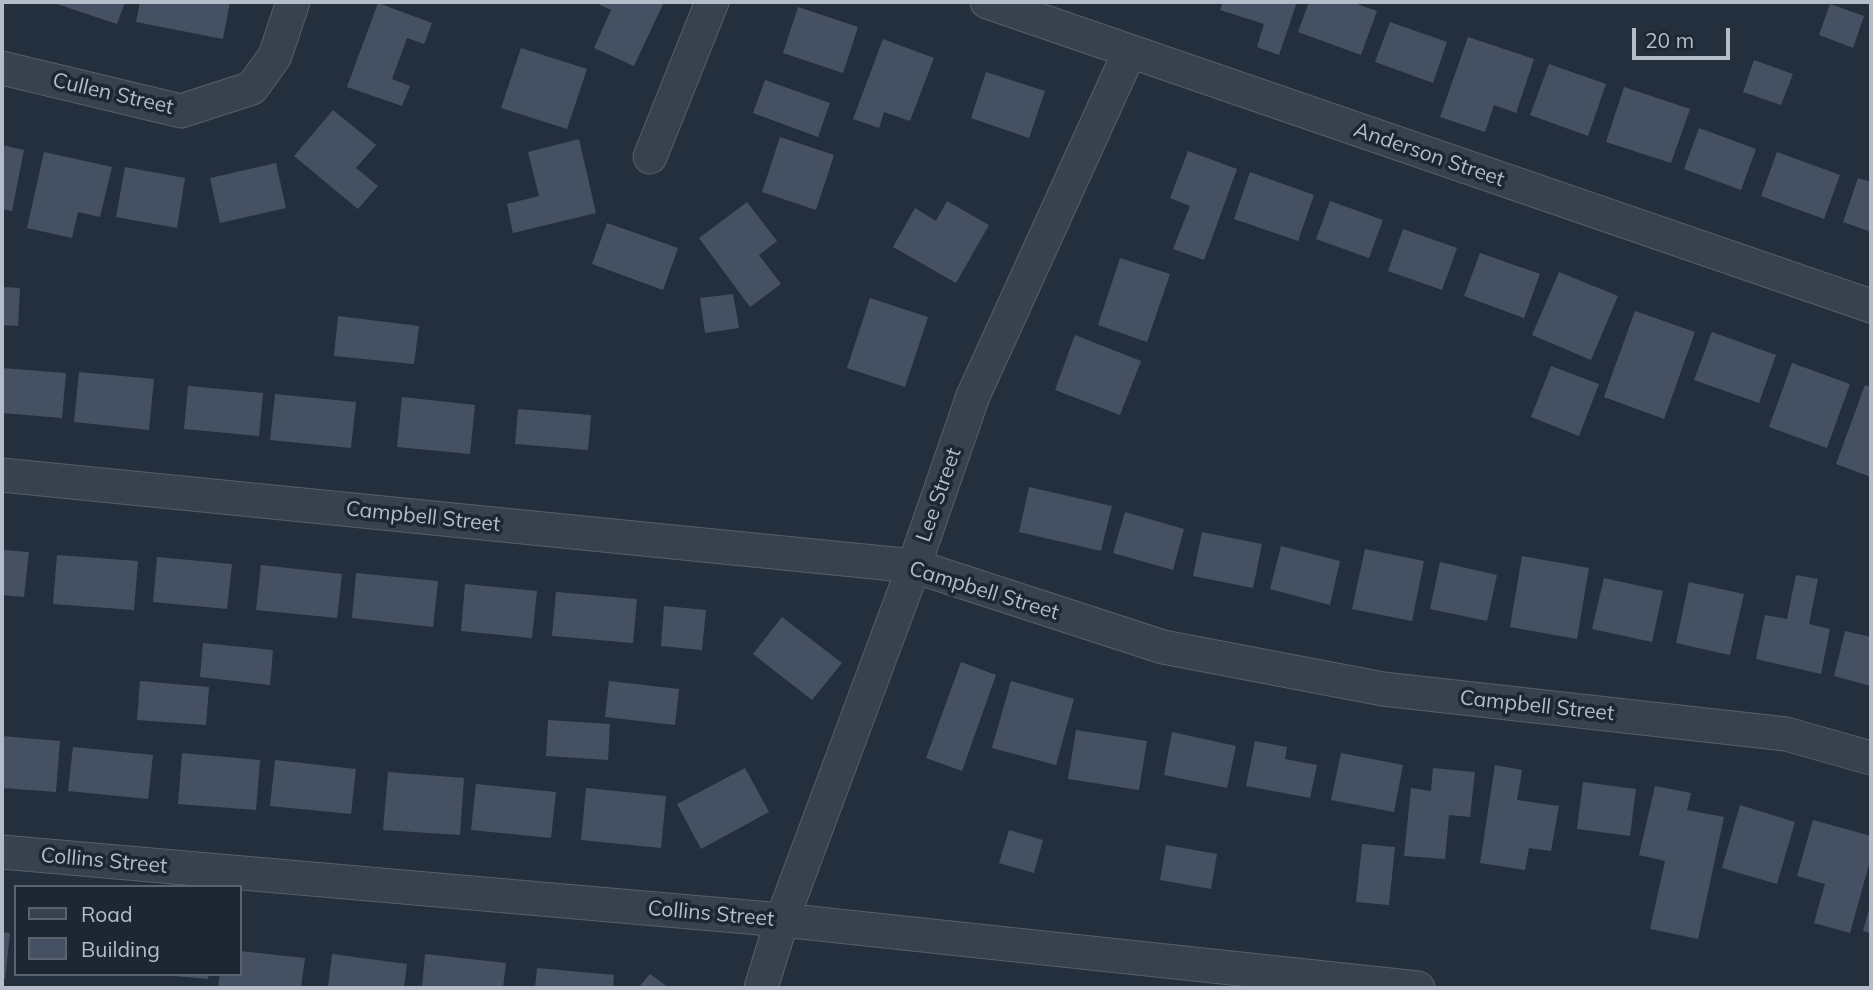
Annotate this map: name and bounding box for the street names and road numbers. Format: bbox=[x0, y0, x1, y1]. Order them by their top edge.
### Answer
street label: Cullen Street bbox=[50, 68, 176, 120]
street label: Anderson Street bbox=[1350, 117, 1508, 193]
street label: Lee Street bbox=[911, 445, 967, 545]
street label: Campbell Street bbox=[344, 496, 502, 538]
street label: Campbell Street bbox=[906, 556, 1062, 626]
street label: Campbell Street bbox=[1458, 685, 1616, 727]
street label: Collins Street bbox=[40, 843, 168, 879]
street label: Collins Street bbox=[647, 896, 775, 932]

